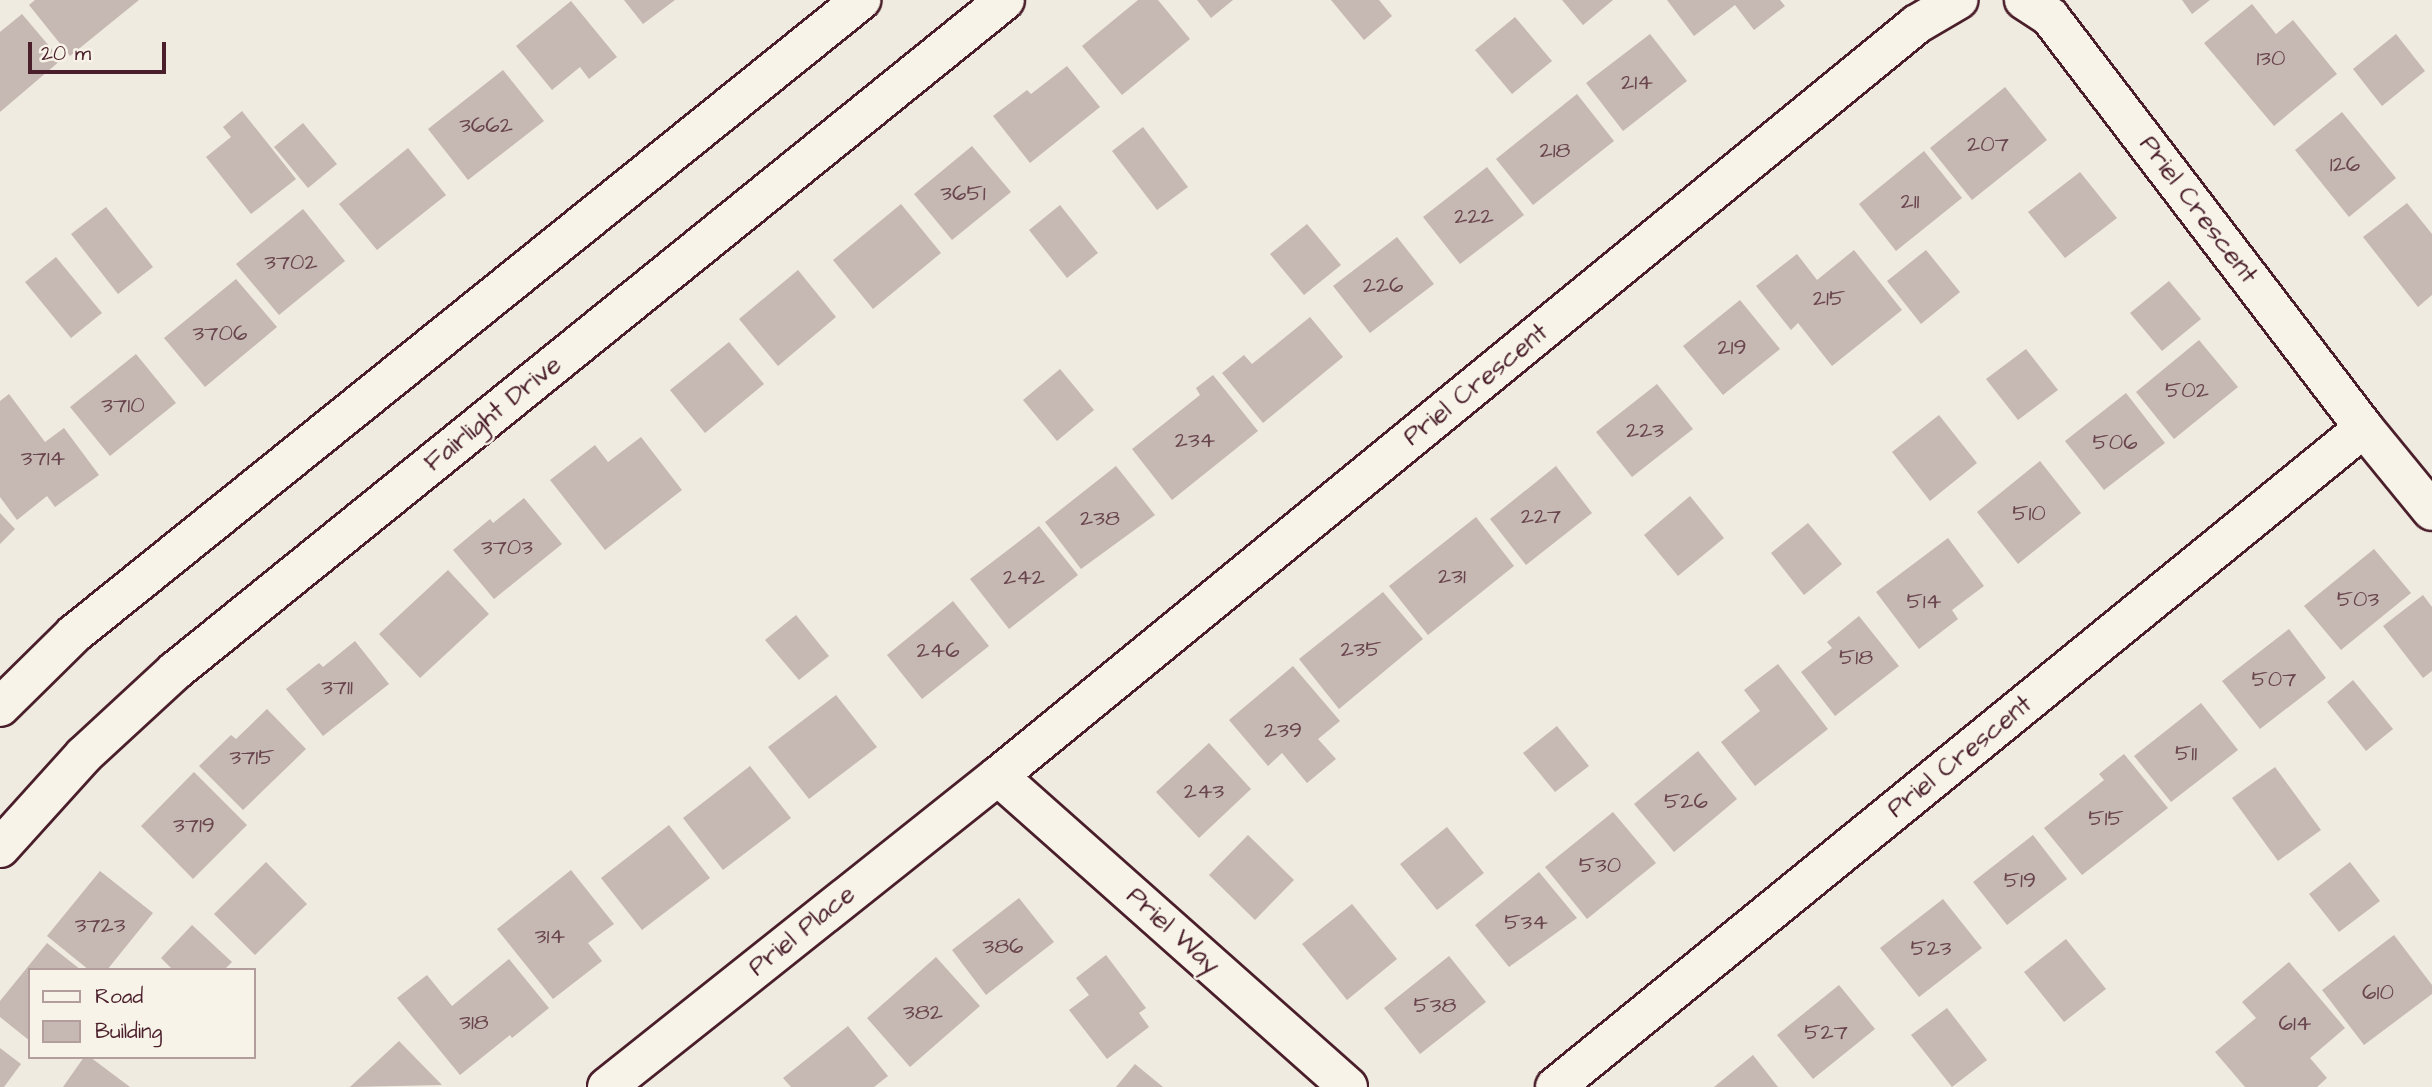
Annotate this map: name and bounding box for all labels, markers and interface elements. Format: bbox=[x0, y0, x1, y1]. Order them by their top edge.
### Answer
scale bar bbox=[32, 28, 170, 72]
text: 20 m bbox=[41, 39, 91, 68]
house number: 130 bbox=[2256, 44, 2286, 72]
house number: 214 bbox=[1621, 68, 1653, 96]
house number: 3662 bbox=[459, 111, 513, 139]
house number: 207 bbox=[1967, 130, 2009, 158]
street label: Priel Crescent bbox=[2132, 130, 2264, 290]
house number: 218 bbox=[1539, 136, 1571, 164]
house number: 126 bbox=[2330, 150, 2360, 178]
house number: 3651 bbox=[940, 179, 986, 207]
house number: 211 bbox=[1900, 187, 1920, 215]
house number: 222 bbox=[1454, 202, 1494, 230]
house number: 3702 bbox=[264, 248, 318, 276]
house number: 226 bbox=[1363, 271, 1403, 299]
house number: 215 bbox=[1813, 284, 1845, 312]
street label: Priel Crescent bbox=[1397, 317, 1555, 453]
house number: 3706 bbox=[193, 319, 247, 347]
house number: 219 bbox=[1717, 333, 1747, 361]
street label: Fairlight Drive bbox=[418, 349, 568, 479]
house number: 502 bbox=[2165, 376, 2209, 404]
house number: 3710 bbox=[101, 391, 145, 419]
house number: 223 bbox=[1626, 416, 1664, 444]
house number: 234 bbox=[1175, 426, 1215, 454]
house number: 506 bbox=[2092, 428, 2138, 456]
house number: 3714 bbox=[21, 444, 65, 472]
house number: 510 bbox=[2012, 499, 2046, 527]
house number: 227 bbox=[1521, 502, 1561, 530]
house number: 238 bbox=[1080, 504, 1120, 532]
house number: 3703 bbox=[481, 533, 533, 561]
house number: 231 bbox=[1438, 562, 1466, 590]
house number: 242 bbox=[1003, 563, 1045, 591]
house number: 503 bbox=[2337, 585, 2379, 613]
house number: 514 bbox=[1907, 587, 1941, 615]
house number: 235 bbox=[1340, 635, 1382, 663]
house number: 246 bbox=[916, 636, 960, 664]
house number: 518 bbox=[1839, 643, 1873, 671]
house number: 507 bbox=[2252, 665, 2296, 693]
house number: 3711 bbox=[321, 673, 353, 701]
street label: Priel Crescent bbox=[1881, 689, 2039, 825]
house number: 239 bbox=[1264, 716, 1302, 744]
house number: 511 bbox=[2175, 739, 2197, 767]
house number: 3715 bbox=[229, 743, 275, 771]
house number: 243 bbox=[1184, 777, 1224, 805]
house number: 526 bbox=[1664, 787, 1708, 815]
house number: 515 bbox=[2088, 804, 2124, 832]
house number: 3719 bbox=[173, 811, 215, 839]
house number: 530 bbox=[1579, 851, 1621, 879]
house number: 519 bbox=[2004, 866, 2036, 894]
street label: Priel Place bbox=[743, 879, 861, 983]
street label: Priel Way bbox=[1120, 881, 1226, 981]
house number: 534 bbox=[1504, 908, 1548, 936]
house number: 3723 bbox=[75, 911, 125, 939]
house number: 314 bbox=[535, 922, 565, 950]
house number: 386 bbox=[982, 932, 1024, 960]
house number: 523 bbox=[1910, 934, 1952, 962]
legend bbox=[28, 968, 256, 1059]
house number: 610 bbox=[2362, 978, 2394, 1006]
text: Road bbox=[95, 982, 143, 1011]
house number: 538 bbox=[1414, 991, 1456, 1019]
house number: 382 bbox=[903, 998, 943, 1026]
house number: 318 bbox=[459, 1008, 489, 1036]
house number: 614 bbox=[2278, 1009, 2312, 1037]
text: Building bbox=[95, 1017, 162, 1046]
house number: 527 bbox=[1804, 1018, 1848, 1046]

